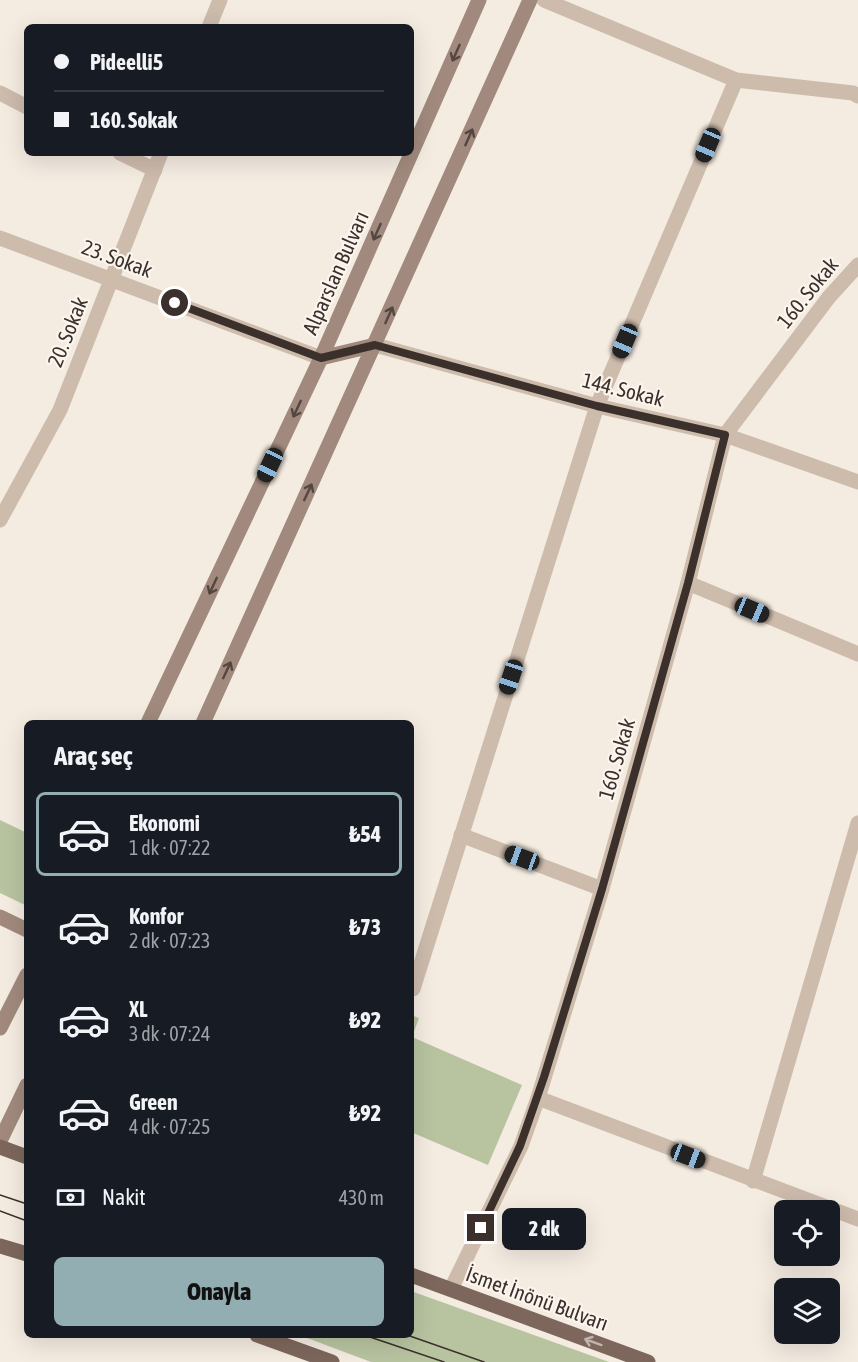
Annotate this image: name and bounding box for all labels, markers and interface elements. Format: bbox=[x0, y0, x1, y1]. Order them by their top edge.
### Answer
one-way arrow bbox=[450, 44, 461, 62]
text: Pideelli5 bbox=[90, 49, 163, 75]
text: 160. Sokak bbox=[90, 107, 177, 133]
car bbox=[693, 125, 723, 165]
one-way arrow bbox=[464, 128, 475, 146]
street label: Alparslan Bulvarı bbox=[297, 207, 373, 338]
one-way arrow bbox=[371, 222, 382, 240]
street label: 23. Sokak bbox=[79, 234, 156, 282]
street label: 160. Sokak bbox=[772, 253, 843, 332]
route start bbox=[161, 289, 188, 316]
street label: 20. Sokak bbox=[42, 293, 92, 370]
one-way arrow bbox=[383, 306, 395, 324]
car bbox=[610, 321, 640, 361]
street label: 144. Sokak bbox=[580, 367, 666, 411]
one-way arrow bbox=[290, 400, 302, 418]
car bbox=[254, 445, 286, 485]
one-way arrow bbox=[303, 484, 314, 502]
one-way arrow bbox=[206, 576, 218, 594]
car bbox=[732, 595, 772, 625]
car bbox=[497, 657, 525, 697]
one-way arrow bbox=[222, 661, 233, 679]
street label: 160. Sokak bbox=[593, 715, 639, 802]
text: Araç seç bbox=[54, 740, 133, 771]
icon: car bbox=[57, 807, 111, 861]
text: Ekonomi bbox=[129, 810, 200, 836]
text: ₺54 bbox=[349, 821, 381, 847]
text: 1 dk · 07:22 bbox=[129, 836, 210, 859]
car bbox=[502, 843, 542, 873]
icon: car bbox=[57, 900, 111, 954]
text: Konfor bbox=[129, 903, 183, 929]
text: ₺73 bbox=[349, 914, 381, 940]
text: 2 dk · 07:23 bbox=[129, 929, 210, 952]
icon: car bbox=[57, 993, 111, 1047]
text: XL bbox=[129, 996, 147, 1022]
text: ₺92 bbox=[349, 1007, 381, 1033]
text: 3 dk · 07:24 bbox=[129, 1022, 210, 1045]
icon: car bbox=[57, 1086, 111, 1140]
text: Green bbox=[129, 1089, 178, 1115]
text: ₺92 bbox=[349, 1100, 381, 1126]
text: 4 dk · 07:25 bbox=[129, 1115, 210, 1138]
car bbox=[668, 1141, 708, 1171]
icon: cash bbox=[54, 1181, 87, 1214]
text: Nakit bbox=[102, 1184, 146, 1210]
text: 430 m bbox=[339, 1186, 384, 1209]
map controls bbox=[774, 1200, 840, 1344]
button: locate bbox=[774, 1200, 840, 1266]
callout: 2 dk bbox=[502, 1207, 586, 1249]
route end bbox=[467, 1214, 494, 1241]
text: 2 dk bbox=[529, 1217, 559, 1240]
button: Onayla bbox=[54, 1257, 384, 1326]
street label: İsmet İnönü Bulvarı bbox=[463, 1261, 612, 1335]
button: layers bbox=[774, 1278, 840, 1344]
one-way arrow bbox=[584, 1335, 603, 1346]

